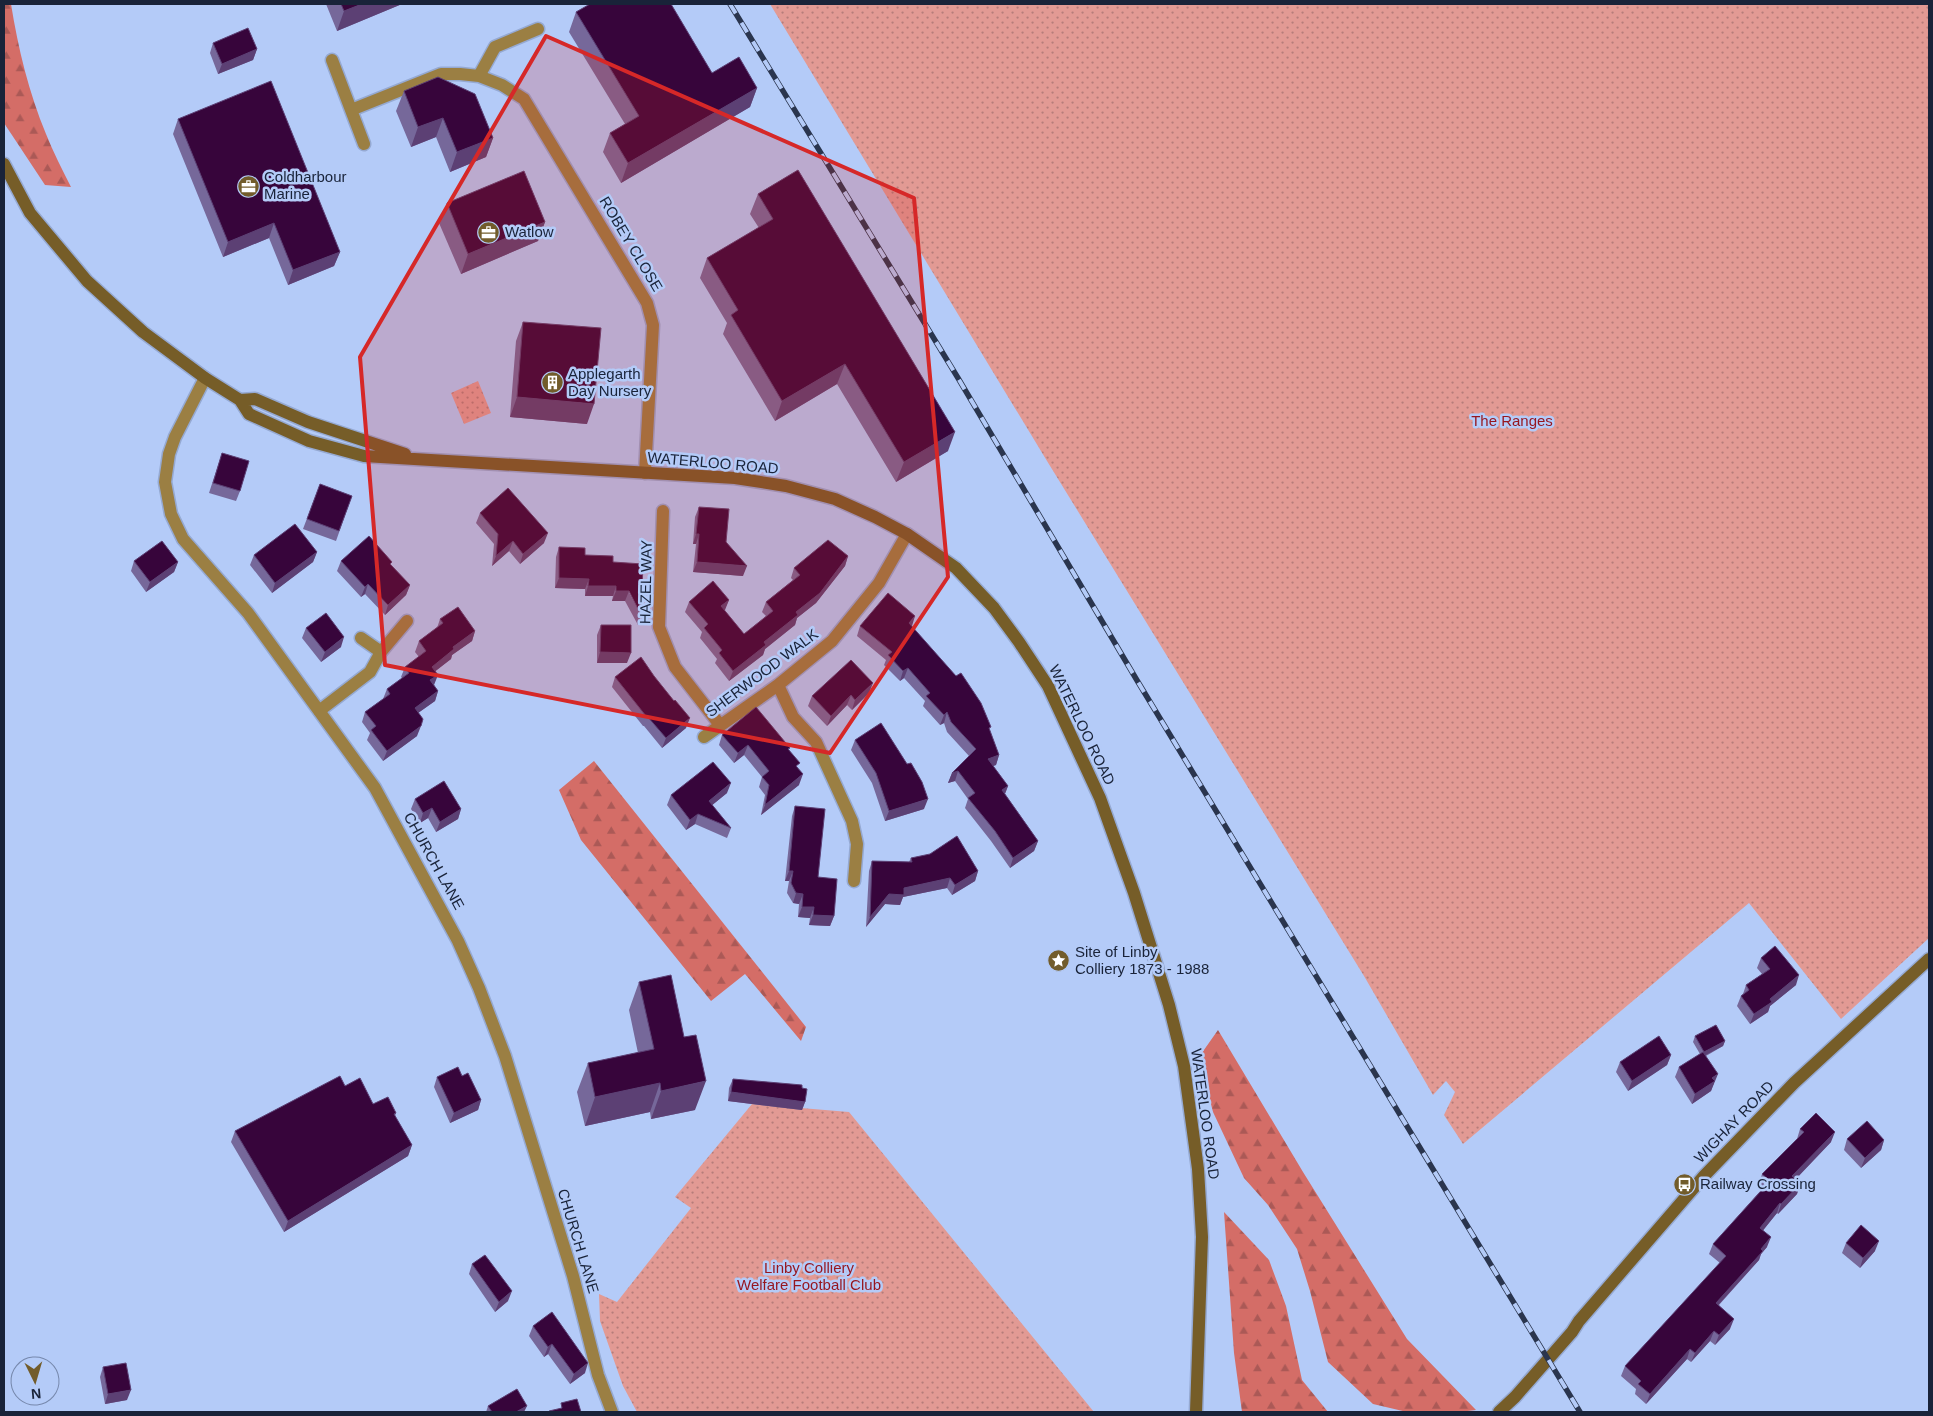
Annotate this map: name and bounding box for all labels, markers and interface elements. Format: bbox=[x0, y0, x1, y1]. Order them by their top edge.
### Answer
place label: Coldharbour Marine bbox=[264, 168, 347, 202]
office icon: Coldharbour Marine bbox=[236, 174, 260, 198]
street label: ROBEY CLOSE bbox=[597, 193, 666, 294]
office icon: Watlow bbox=[477, 220, 501, 244]
place label: Watlow bbox=[505, 223, 554, 240]
place label: Applegarth Day Nursery bbox=[568, 365, 652, 399]
building icon: Applegarth Day Nursery bbox=[540, 371, 564, 395]
park label: The Ranges bbox=[1471, 412, 1553, 429]
street label: WATERLOO ROAD bbox=[647, 448, 780, 477]
street label: HAZEL WAY bbox=[636, 540, 655, 624]
street label: SHERWOOD WALK bbox=[702, 625, 821, 720]
street label: WATERLOO ROAD bbox=[1046, 662, 1119, 788]
street label: CHURCH LANE bbox=[401, 809, 468, 912]
place label: Site of Linby Colliery 1873 - 1988 bbox=[1075, 943, 1209, 977]
place icon: Site of Linby Colliery 1873 - 1988 bbox=[1047, 949, 1071, 973]
street label: WATERLOO ROAD bbox=[1188, 1048, 1223, 1180]
street label: WIGHAY ROAD bbox=[1690, 1077, 1777, 1166]
bus stop icon: Railway Crossing bbox=[1672, 1172, 1696, 1196]
place label: Railway Crossing bbox=[1700, 1175, 1816, 1192]
street label: CHURCH LANE bbox=[555, 1187, 602, 1295]
park label: Linby Colliery Welfare Football Club bbox=[737, 1259, 881, 1293]
north arrow bbox=[10, 1356, 60, 1406]
text: N bbox=[30, 1386, 42, 1402]

